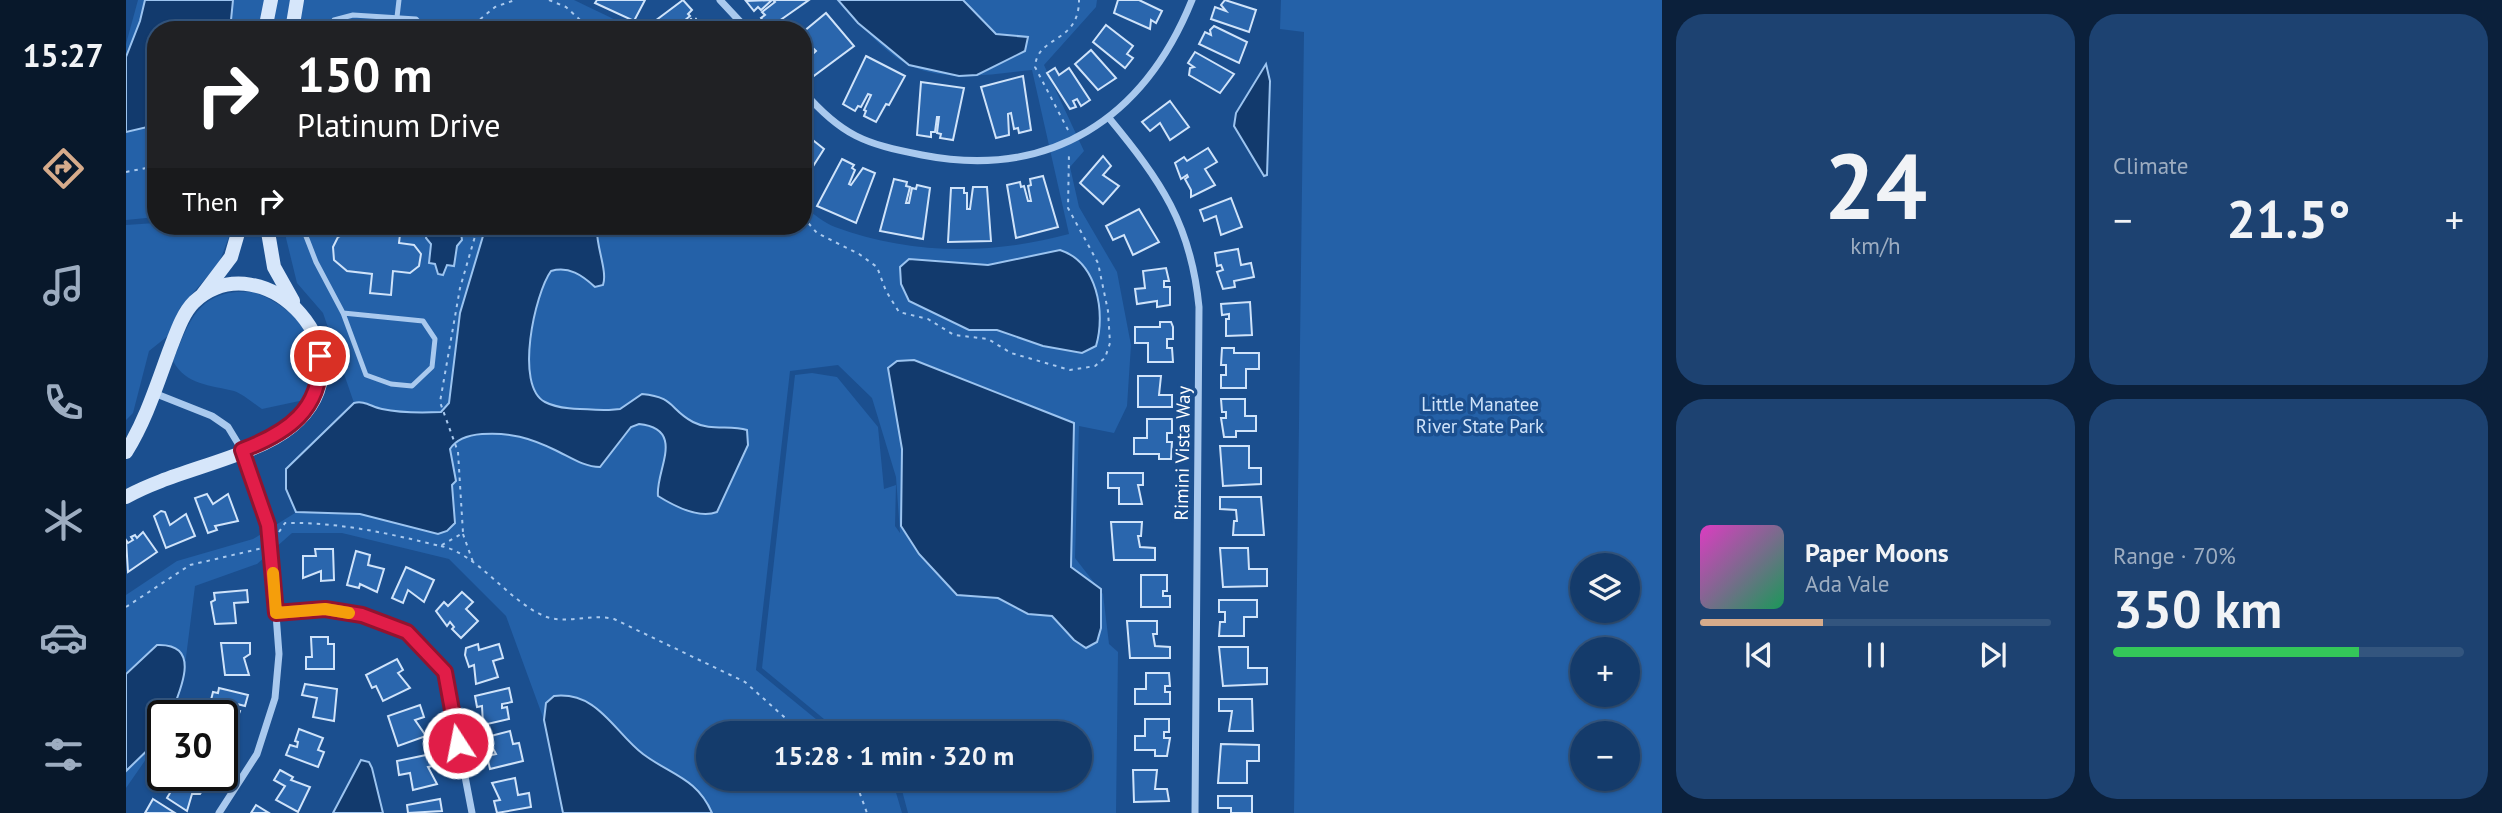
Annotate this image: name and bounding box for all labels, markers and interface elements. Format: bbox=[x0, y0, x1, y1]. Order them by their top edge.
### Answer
text: 15:27 bbox=[22, 34, 104, 76]
text: 150 m bbox=[297, 42, 432, 106]
icon: right bbox=[182, 49, 273, 140]
text: Platinum Drive bbox=[297, 104, 501, 146]
text: 24 bbox=[1824, 126, 1927, 244]
icon: directions bbox=[39, 144, 88, 193]
text: Climate bbox=[2113, 151, 2188, 180]
icon: right bbox=[252, 182, 290, 220]
text: Then bbox=[182, 185, 238, 218]
text: 21.5° bbox=[2227, 185, 2350, 252]
text: − bbox=[2113, 195, 2132, 244]
text: + bbox=[2445, 195, 2464, 244]
text: km/h bbox=[1850, 231, 1901, 260]
icon: music bbox=[39, 261, 88, 310]
pin bbox=[290, 326, 350, 386]
icon: arrive bbox=[301, 337, 339, 375]
icon: phone bbox=[39, 378, 88, 427]
street label: Rimini Vista Way bbox=[1169, 385, 1195, 521]
park label: Little Manatee River State Park bbox=[1416, 392, 1544, 438]
icon: climate bbox=[39, 496, 88, 545]
text: Paper Moons bbox=[1805, 536, 1949, 569]
text: Range · 70% bbox=[2113, 541, 2236, 570]
map controls bbox=[1570, 553, 1640, 791]
button: layers bbox=[1570, 553, 1640, 623]
text: Ada Vale bbox=[1805, 569, 1889, 598]
text: 350 km bbox=[2113, 575, 2282, 642]
icon: car bbox=[39, 613, 88, 662]
icon: previous bbox=[1740, 636, 1778, 674]
icon: pause bbox=[1857, 636, 1895, 674]
icon: next bbox=[1974, 636, 2012, 674]
button: + bbox=[1570, 637, 1640, 707]
speed limit sign: 30 bbox=[147, 700, 238, 791]
position arrow bbox=[421, 706, 495, 780]
button: − bbox=[1570, 721, 1640, 791]
icon: filters bbox=[39, 730, 88, 779]
text: 15:28 · 1 min · 320 m bbox=[774, 739, 1014, 772]

